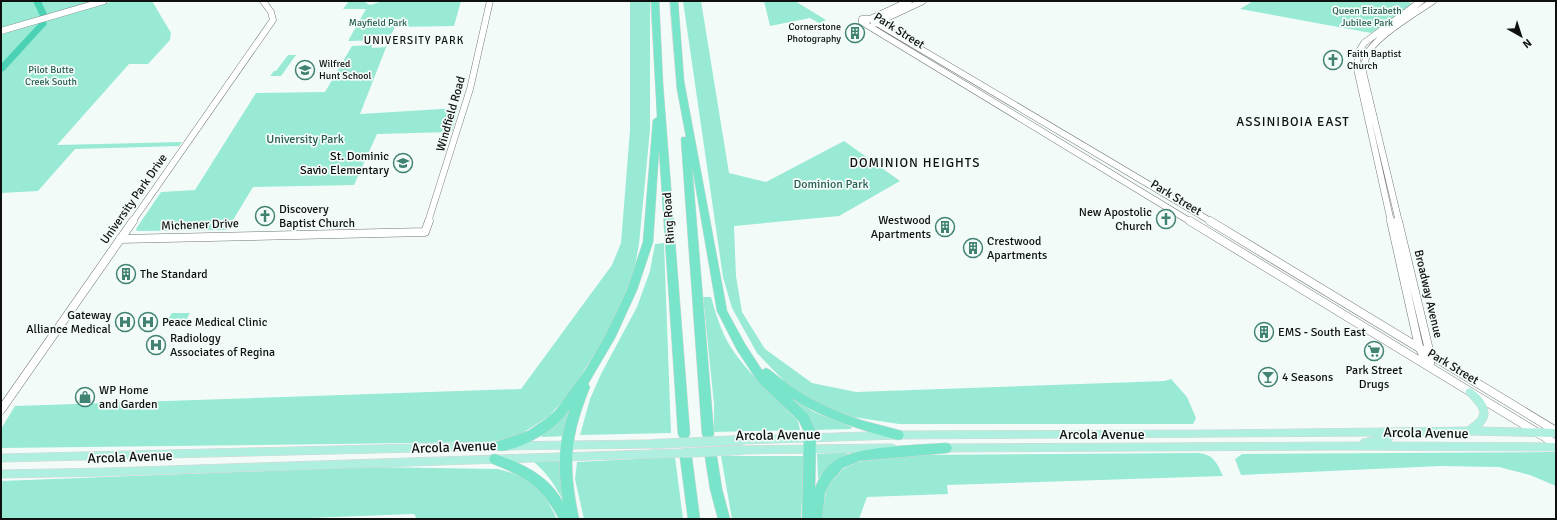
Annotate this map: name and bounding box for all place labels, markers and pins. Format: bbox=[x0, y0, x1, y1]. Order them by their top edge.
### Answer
place label: Cornerstone Photography bbox=[787, 21, 841, 45]
building icon: Cornerstone Photography bbox=[844, 22, 866, 44]
place label: Faith Baptist Church bbox=[1347, 48, 1402, 72]
church icon: Faith Baptist Church bbox=[1322, 49, 1344, 71]
place label: Wilfred Hunt School bbox=[319, 58, 371, 82]
school or university icon: Wilfred Hunt School bbox=[294, 59, 316, 81]
place label: St. Dominic Savio Elementary bbox=[300, 149, 389, 178]
school or university icon: St. Dominic Savio Elementary bbox=[392, 152, 414, 174]
place label: Discovery Baptist Church bbox=[279, 202, 355, 231]
church icon: Discovery Baptist Church bbox=[254, 205, 276, 227]
place label: New Apostolic Church bbox=[1079, 205, 1152, 234]
church icon: New Apostolic Church bbox=[1155, 208, 1177, 230]
place label: Westwood Apartments bbox=[871, 213, 931, 242]
building icon: Westwood Apartments bbox=[934, 216, 956, 238]
place label: Crestwood Apartments bbox=[987, 234, 1047, 263]
building icon: Crestwood Apartments bbox=[962, 237, 984, 259]
building icon: The Standard bbox=[115, 263, 137, 285]
place label: The Standard bbox=[140, 267, 208, 282]
place label: Gateway Alliance Medical bbox=[26, 308, 111, 337]
hospital icon: Gateway Alliance Medical bbox=[114, 311, 136, 333]
hospital icon: Peace Medical Clinic bbox=[137, 311, 159, 333]
place label: Peace Medical Clinic bbox=[162, 315, 268, 330]
building icon: EMS - South East bbox=[1253, 321, 1275, 343]
place label: EMS - South East bbox=[1278, 325, 1366, 340]
place label: Radiology Associates of Regina bbox=[170, 331, 275, 360]
hospital icon: Radiology Associates of Regina bbox=[145, 334, 167, 356]
supermarket icon: Park Street Drugs bbox=[1363, 340, 1385, 362]
place label: Park Street Drugs bbox=[1346, 363, 1402, 392]
bar icon: 4 Seasons bbox=[1257, 366, 1279, 388]
place label: 4 Seasons bbox=[1282, 370, 1333, 385]
place label: WP Home and Garden bbox=[99, 383, 158, 412]
shop icon: WP Home and Garden bbox=[74, 386, 96, 408]

